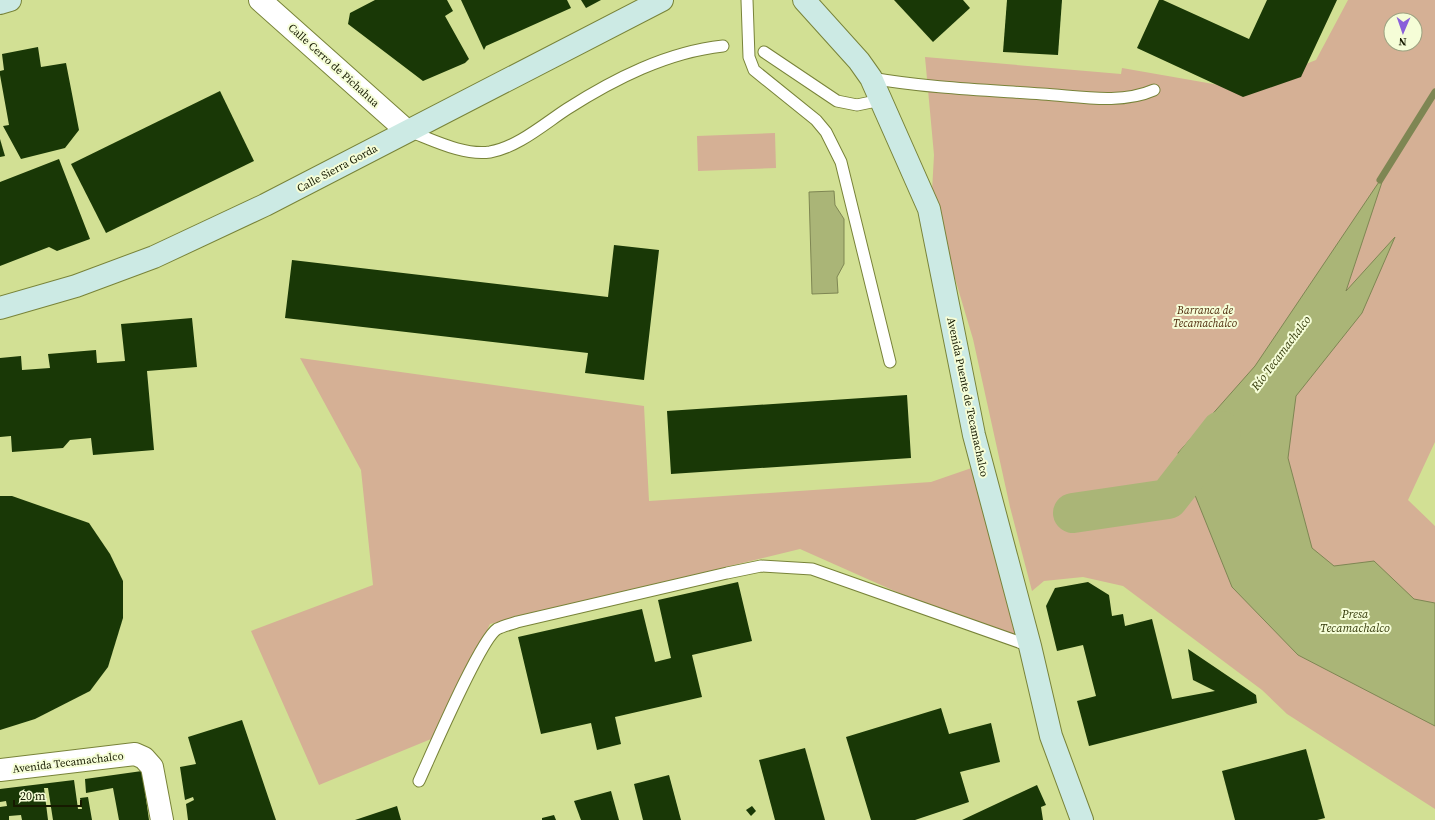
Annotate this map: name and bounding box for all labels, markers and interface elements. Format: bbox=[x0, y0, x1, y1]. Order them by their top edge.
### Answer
north arrow bbox=[1383, 12, 1423, 52]
street label: Calle Cerro de Pichahua bbox=[285, 20, 383, 111]
text: N bbox=[1398, 34, 1407, 49]
street label: Calle Sierra Gorda bbox=[294, 141, 380, 196]
park label: Barranca de Tecamachalco bbox=[1173, 303, 1238, 331]
water label: Río Tecamachalco bbox=[1247, 312, 1315, 394]
street label: Avenida Puente de Tecamachalco bbox=[943, 316, 992, 478]
water label: Presa Tecamachalco bbox=[1320, 606, 1390, 636]
street label: Avenida Tecamachalco bbox=[12, 748, 124, 777]
scale bar bbox=[14, 782, 81, 808]
text: 20 m bbox=[20, 788, 46, 804]

